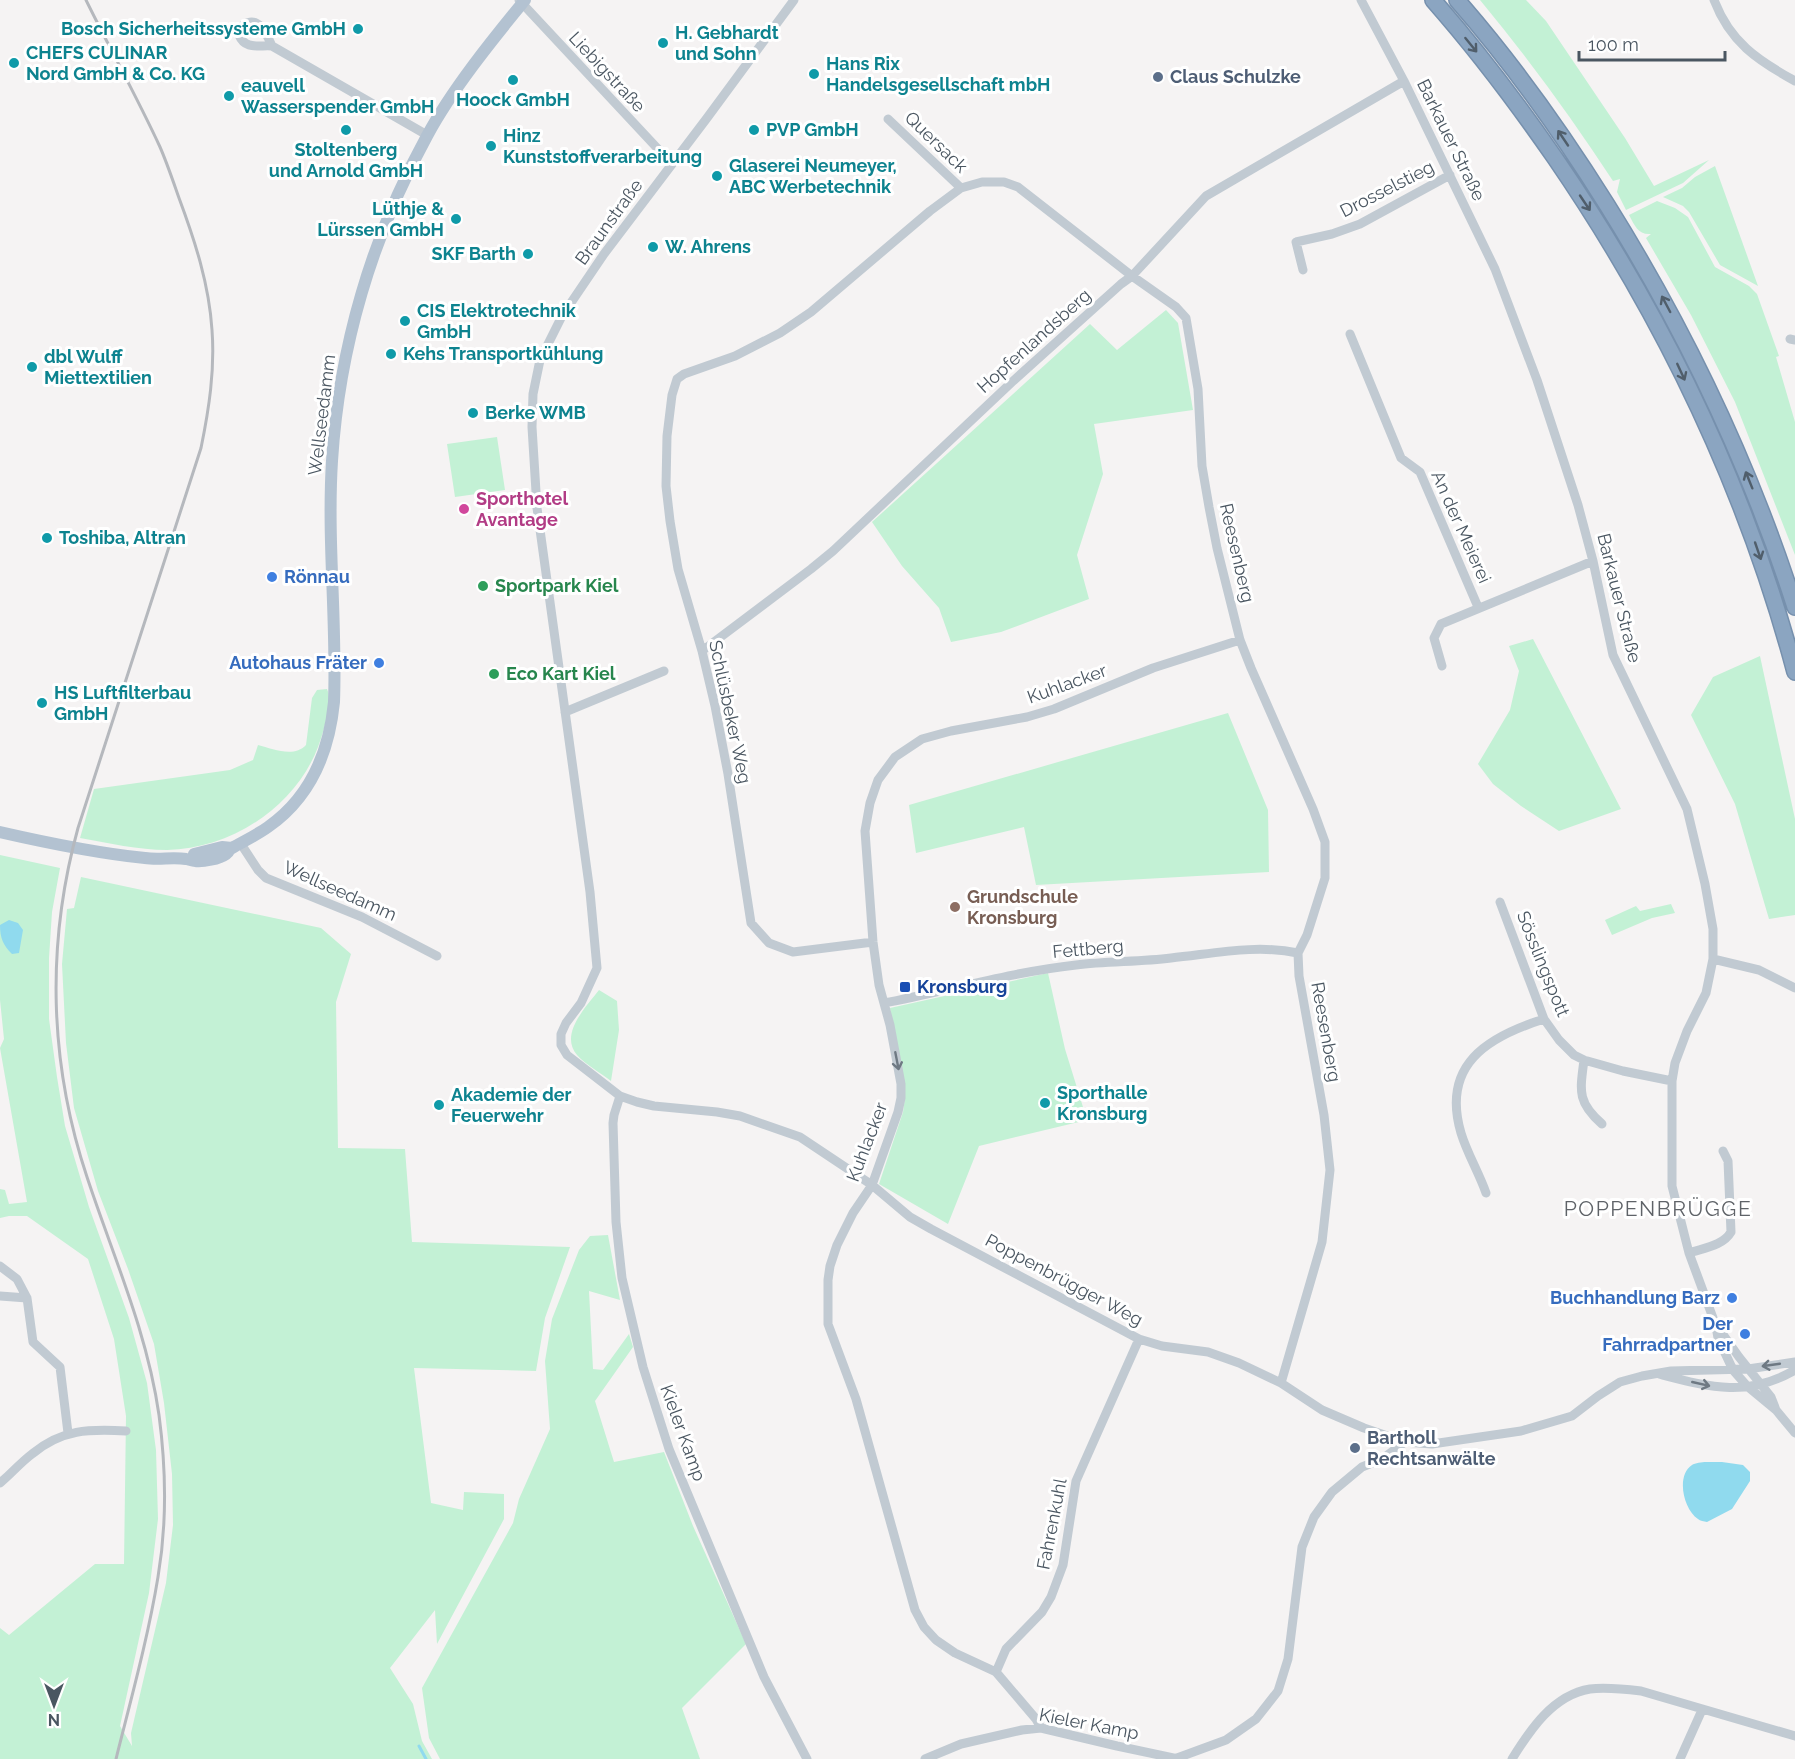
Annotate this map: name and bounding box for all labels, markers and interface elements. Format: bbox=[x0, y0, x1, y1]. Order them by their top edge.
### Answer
place label: Bosch Sicherheitssysteme GmbH bbox=[61, 18, 346, 39]
marker: Bosch Sicherheitssysteme GmbH bbox=[351, 22, 365, 36]
place label: H. Gebhardt und Sohn bbox=[675, 22, 779, 64]
scale bar bbox=[1579, 24, 1724, 62]
street label: Liebigstraße bbox=[565, 27, 650, 117]
text: 100 m bbox=[1588, 34, 1639, 55]
marker: H. Gebhardt und Sohn bbox=[656, 36, 670, 50]
one-way arrow bbox=[1464, 37, 1477, 53]
place label: CHEFS CULINAR Nord GmbH & Co. KG bbox=[26, 42, 205, 84]
place label: Hans Rix Handelsgesellschaft mbH bbox=[826, 53, 1050, 95]
marker: CHEFS CULINAR Nord GmbH & Co. KG bbox=[7, 56, 21, 70]
place label: Claus Schulzke bbox=[1170, 66, 1301, 87]
marker: Hans Rix Handelsgesellschaft mbH bbox=[807, 67, 821, 81]
marker: Claus Schulzke bbox=[1151, 70, 1165, 84]
marker: Hoock GmbH bbox=[506, 73, 520, 87]
place label: eauvell Wasserspender GmbH bbox=[241, 75, 435, 117]
street label: Barkauer Straße bbox=[1413, 76, 1490, 204]
marker: eauvell Wasserspender GmbH bbox=[222, 89, 236, 103]
place label: Hoock GmbH bbox=[456, 89, 570, 110]
street label: Quersack bbox=[901, 107, 972, 177]
place label: PVP GmbH bbox=[766, 119, 859, 140]
marker: Stoltenberg und Arnold GmbH bbox=[339, 123, 353, 137]
marker: PVP GmbH bbox=[747, 123, 761, 137]
place label: Hinz Kunststoffverarbeitung bbox=[503, 125, 702, 167]
one-way arrow bbox=[1557, 130, 1569, 147]
place label: Stoltenberg und Arnold GmbH bbox=[269, 139, 423, 181]
marker: Hinz Kunststoffverarbeitung bbox=[484, 139, 498, 153]
place label: Glaserei Neumeyer, ABC Werbetechnik bbox=[729, 155, 897, 197]
street label: Drosselstieg bbox=[1336, 156, 1437, 221]
marker: Glaserei Neumeyer, ABC Werbetechnik bbox=[710, 169, 724, 183]
street label: Braunstraße bbox=[571, 175, 647, 269]
one-way arrow bbox=[1579, 194, 1591, 210]
place label: Lüthje & Lürssen GmbH bbox=[317, 198, 444, 240]
marker: Lüthje & Lürssen GmbH bbox=[449, 212, 463, 226]
place label: W. Ahrens bbox=[665, 236, 751, 257]
marker: W. Ahrens bbox=[646, 240, 660, 254]
place label: SKF Barth bbox=[431, 243, 516, 264]
marker: SKF Barth bbox=[521, 247, 535, 261]
street label: Hopfenlandsberg bbox=[973, 284, 1095, 397]
one-way arrow bbox=[1659, 295, 1671, 313]
place label: CIS Elektrotechnik GmbH bbox=[417, 300, 577, 342]
marker: CIS Elektrotechnik GmbH bbox=[398, 314, 412, 328]
place label: Kehs Transportkühlung bbox=[403, 343, 603, 364]
place label: dbl Wulff Miettextilien bbox=[44, 346, 152, 388]
marker: Kehs Transportkühlung bbox=[384, 347, 398, 361]
street label: Wellseedamm bbox=[304, 353, 339, 477]
marker: dbl Wulff Miettextilien bbox=[25, 360, 39, 374]
one-way arrow bbox=[1676, 363, 1688, 381]
place label: Berke WMB bbox=[485, 402, 586, 423]
marker: Berke WMB bbox=[466, 406, 480, 420]
street label: An der Meierei bbox=[1427, 467, 1496, 586]
one-way arrow bbox=[1743, 471, 1754, 489]
place label: Sporthotel Avantage bbox=[476, 488, 568, 530]
street label: Reesenberg bbox=[1216, 501, 1259, 605]
marker: Sporthotel Avantage bbox=[457, 502, 471, 516]
place label: Toshiba, Altran bbox=[59, 527, 186, 548]
marker: Toshiba, Altran bbox=[40, 531, 54, 545]
street label: Barkauer Straße bbox=[1593, 531, 1646, 665]
one-way arrow bbox=[1753, 542, 1764, 560]
place label: Rönnau bbox=[284, 566, 350, 587]
marker: Rönnau bbox=[265, 570, 279, 584]
place label: Sportpark Kiel bbox=[495, 575, 619, 596]
marker: Sportpark Kiel bbox=[476, 579, 490, 593]
street label: Schlüsbeker Weg bbox=[705, 638, 756, 786]
place label: Autohaus Fräter bbox=[229, 652, 367, 673]
marker: Autohaus Fräter bbox=[372, 656, 386, 670]
street label: Kuhlacker bbox=[1024, 659, 1110, 708]
place label: Eco Kart Kiel bbox=[506, 663, 616, 684]
marker: Eco Kart Kiel bbox=[487, 667, 501, 681]
place label: HS Luftfilterbau GmbH bbox=[54, 682, 191, 724]
marker: HS Luftfilterbau GmbH bbox=[35, 696, 49, 710]
street label: Wellseedamm bbox=[280, 856, 400, 925]
place label: Grundschule Kronsburg bbox=[967, 886, 1078, 928]
marker: Grundschule Kronsburg bbox=[948, 900, 962, 914]
street label: Sösslingspott bbox=[1513, 908, 1574, 1020]
street label: Fettberg bbox=[1051, 935, 1124, 962]
place label: Kronsburg bbox=[917, 976, 1007, 997]
marker: Kronsburg bbox=[898, 980, 912, 994]
street label: Reesenberg bbox=[1307, 980, 1346, 1084]
one-way arrow bbox=[891, 1051, 903, 1070]
place label: Sporthalle Kronsburg bbox=[1057, 1082, 1148, 1124]
place label: Akademie der Feuerwehr bbox=[451, 1084, 572, 1126]
marker: Sporthalle Kronsburg bbox=[1038, 1096, 1052, 1110]
marker: Akademie der Feuerwehr bbox=[432, 1098, 446, 1112]
street label: Kuhlacker bbox=[842, 1099, 891, 1184]
district label: POPPENBRÜGGE bbox=[1564, 1196, 1752, 1221]
street label: Poppenbrügger Weg bbox=[982, 1229, 1146, 1330]
place label: Buchhandlung Barz bbox=[1550, 1287, 1720, 1308]
marker: Buchhandlung Barz bbox=[1725, 1291, 1739, 1305]
place label: Der Fahrradpartner bbox=[1602, 1313, 1733, 1355]
marker: Der Fahrradpartner bbox=[1738, 1327, 1752, 1341]
one-way arrow bbox=[1762, 1360, 1782, 1371]
one-way arrow bbox=[1691, 1379, 1710, 1391]
street label: Kieler Kamp bbox=[656, 1382, 711, 1484]
place label: Bartholl Rechtsanwälte bbox=[1367, 1427, 1496, 1469]
marker: Bartholl Rechtsanwälte bbox=[1348, 1441, 1362, 1455]
street label: Fahrenkuhl bbox=[1032, 1476, 1071, 1571]
north arrow bbox=[24, 1675, 84, 1735]
street label: Kieler Kamp bbox=[1037, 1704, 1141, 1743]
text: N bbox=[48, 1710, 60, 1729]

